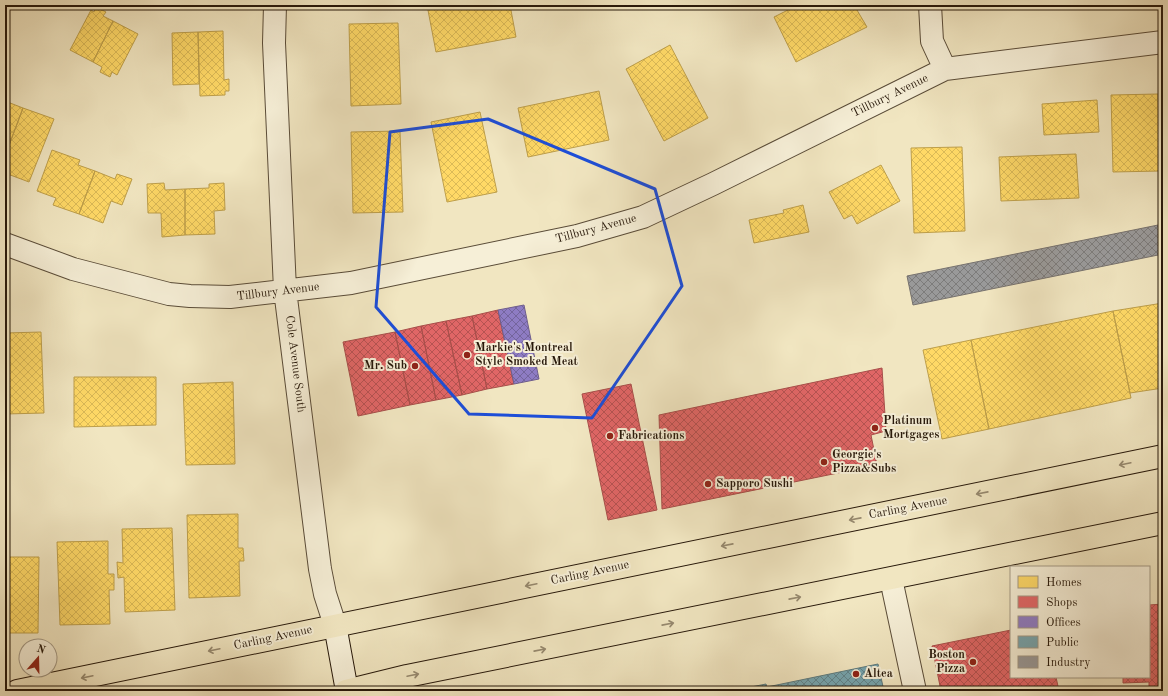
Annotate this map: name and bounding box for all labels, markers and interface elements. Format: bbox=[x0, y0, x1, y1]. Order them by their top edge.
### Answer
street label: Tillbury Avenue bbox=[850, 72, 931, 120]
street label: Tillbury Avenue bbox=[554, 212, 638, 246]
street label: Tillbury Avenue bbox=[236, 281, 321, 303]
street label: Cole Avenue South bbox=[283, 315, 307, 414]
place label: Markie's Montreal Style Smoked Meat bbox=[475, 342, 579, 368]
marker: Markie's Montreal Style Smoked Meat bbox=[462, 350, 472, 360]
place label: Mr. Sub bbox=[364, 360, 407, 372]
marker: Mr. Sub bbox=[410, 361, 420, 371]
place label: Platinum Mortgages bbox=[883, 415, 940, 441]
marker: Platinum Mortgages bbox=[870, 423, 880, 433]
place label: Fabrications bbox=[618, 430, 684, 442]
marker: Fabrications bbox=[605, 431, 615, 441]
place label: Georgie's Pizza&Subs bbox=[832, 449, 896, 475]
marker: Georgie's Pizza&Subs bbox=[819, 457, 829, 467]
one-way arrow bbox=[1119, 460, 1132, 468]
place label: Sapporo Sushi bbox=[716, 478, 793, 490]
marker: Sapporo Sushi bbox=[703, 479, 713, 489]
one-way arrow bbox=[976, 490, 989, 498]
street label: Carling Avenue bbox=[868, 494, 949, 522]
one-way arrow bbox=[848, 516, 861, 524]
one-way arrow bbox=[721, 541, 734, 549]
street label: Carling Avenue bbox=[550, 559, 631, 587]
legend bbox=[1010, 566, 1150, 678]
text: Homes bbox=[1046, 577, 1082, 589]
one-way arrow bbox=[525, 581, 538, 589]
one-way arrow bbox=[788, 594, 801, 602]
text: Shops bbox=[1046, 597, 1077, 609]
text: Offices bbox=[1046, 617, 1081, 629]
one-way arrow bbox=[661, 620, 674, 628]
street label: Carling Avenue bbox=[233, 624, 314, 652]
text: Public bbox=[1046, 637, 1078, 649]
north arrow bbox=[18, 638, 58, 678]
text: N bbox=[35, 643, 47, 657]
one-way arrow bbox=[533, 645, 546, 653]
one-way arrow bbox=[208, 646, 221, 654]
place label: Boston Pizza bbox=[928, 649, 965, 675]
marker: Boston Pizza bbox=[968, 657, 978, 667]
text: Industry bbox=[1046, 657, 1091, 669]
place label: Altea bbox=[864, 668, 893, 680]
marker: Altea bbox=[851, 669, 861, 679]
one-way arrow bbox=[406, 671, 419, 679]
one-way arrow bbox=[81, 673, 94, 681]

